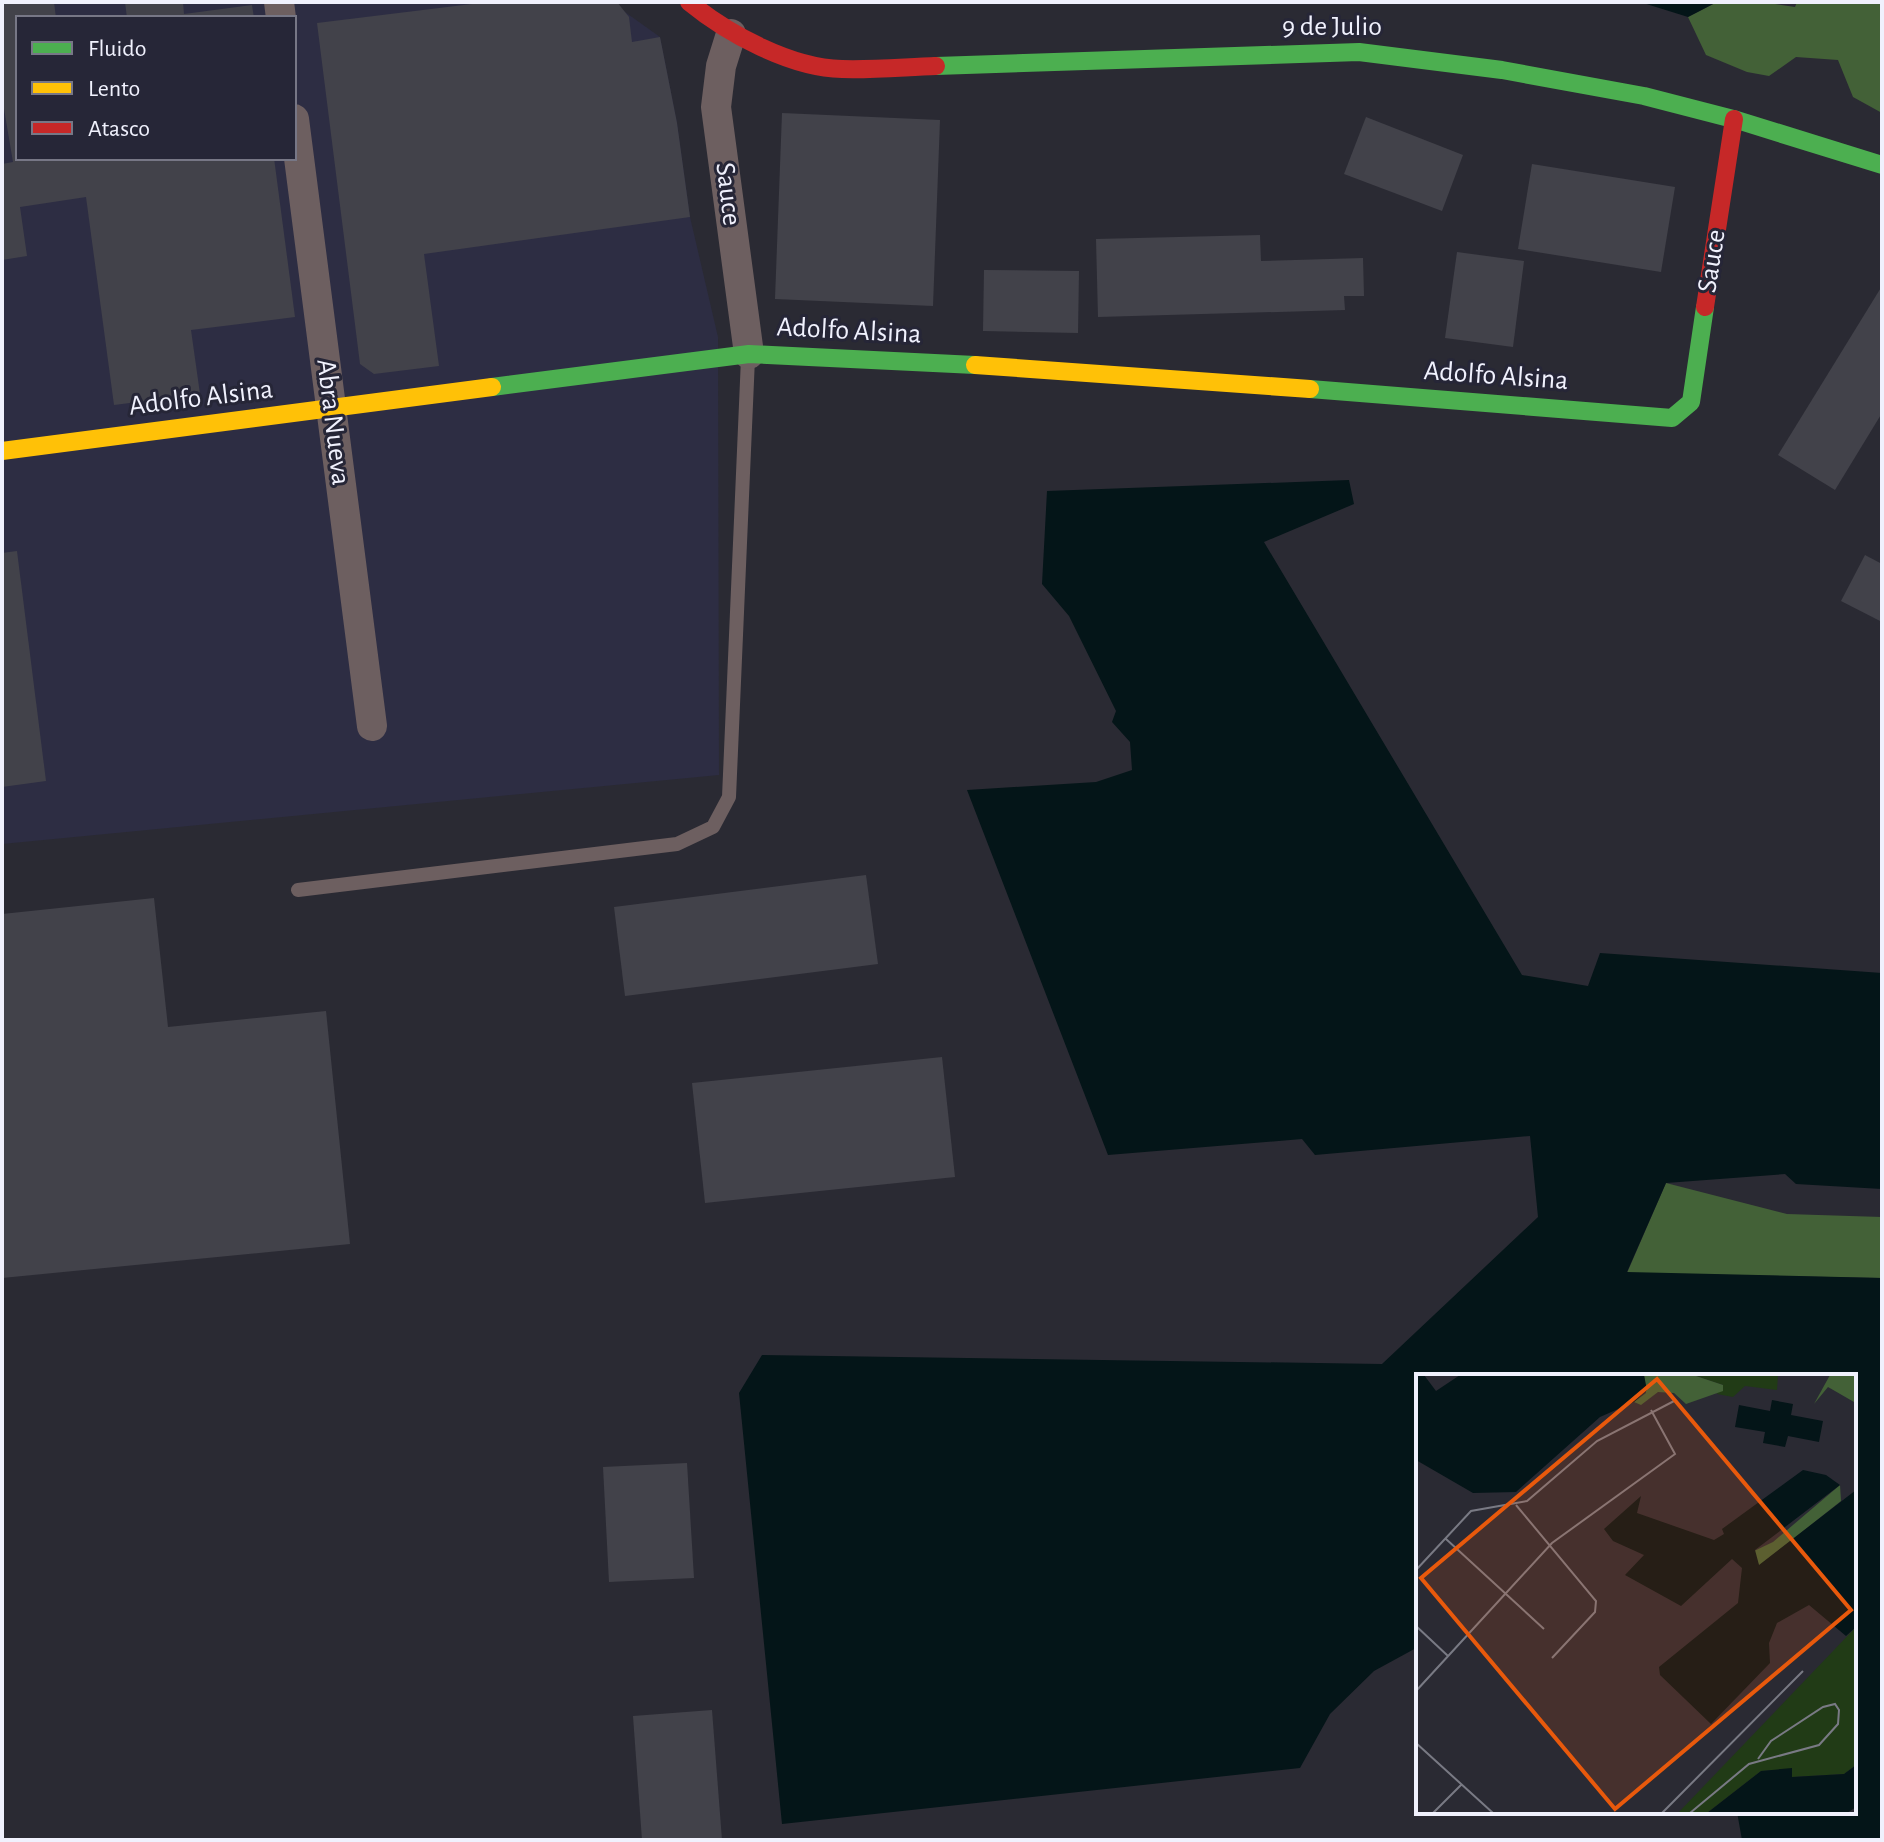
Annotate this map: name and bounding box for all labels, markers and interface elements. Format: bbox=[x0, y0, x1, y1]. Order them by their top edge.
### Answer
street label: 9 de Julio bbox=[1282, 13, 1382, 41]
legend bbox=[16, 16, 296, 160]
text: Fluido bbox=[88, 37, 147, 61]
text: Lento bbox=[88, 77, 140, 101]
text: Atasco bbox=[88, 117, 150, 141]
street label: Sauce bbox=[710, 161, 746, 227]
street label: Sauce bbox=[1693, 227, 1731, 295]
street label: Adolfo Alsina bbox=[776, 313, 922, 349]
street label: Abra Nueva bbox=[311, 357, 355, 487]
street label: Adolfo Alsina bbox=[1423, 357, 1569, 395]
street label: Adolfo Alsina bbox=[127, 375, 275, 421]
inset map bbox=[1416, 1374, 1856, 1814]

